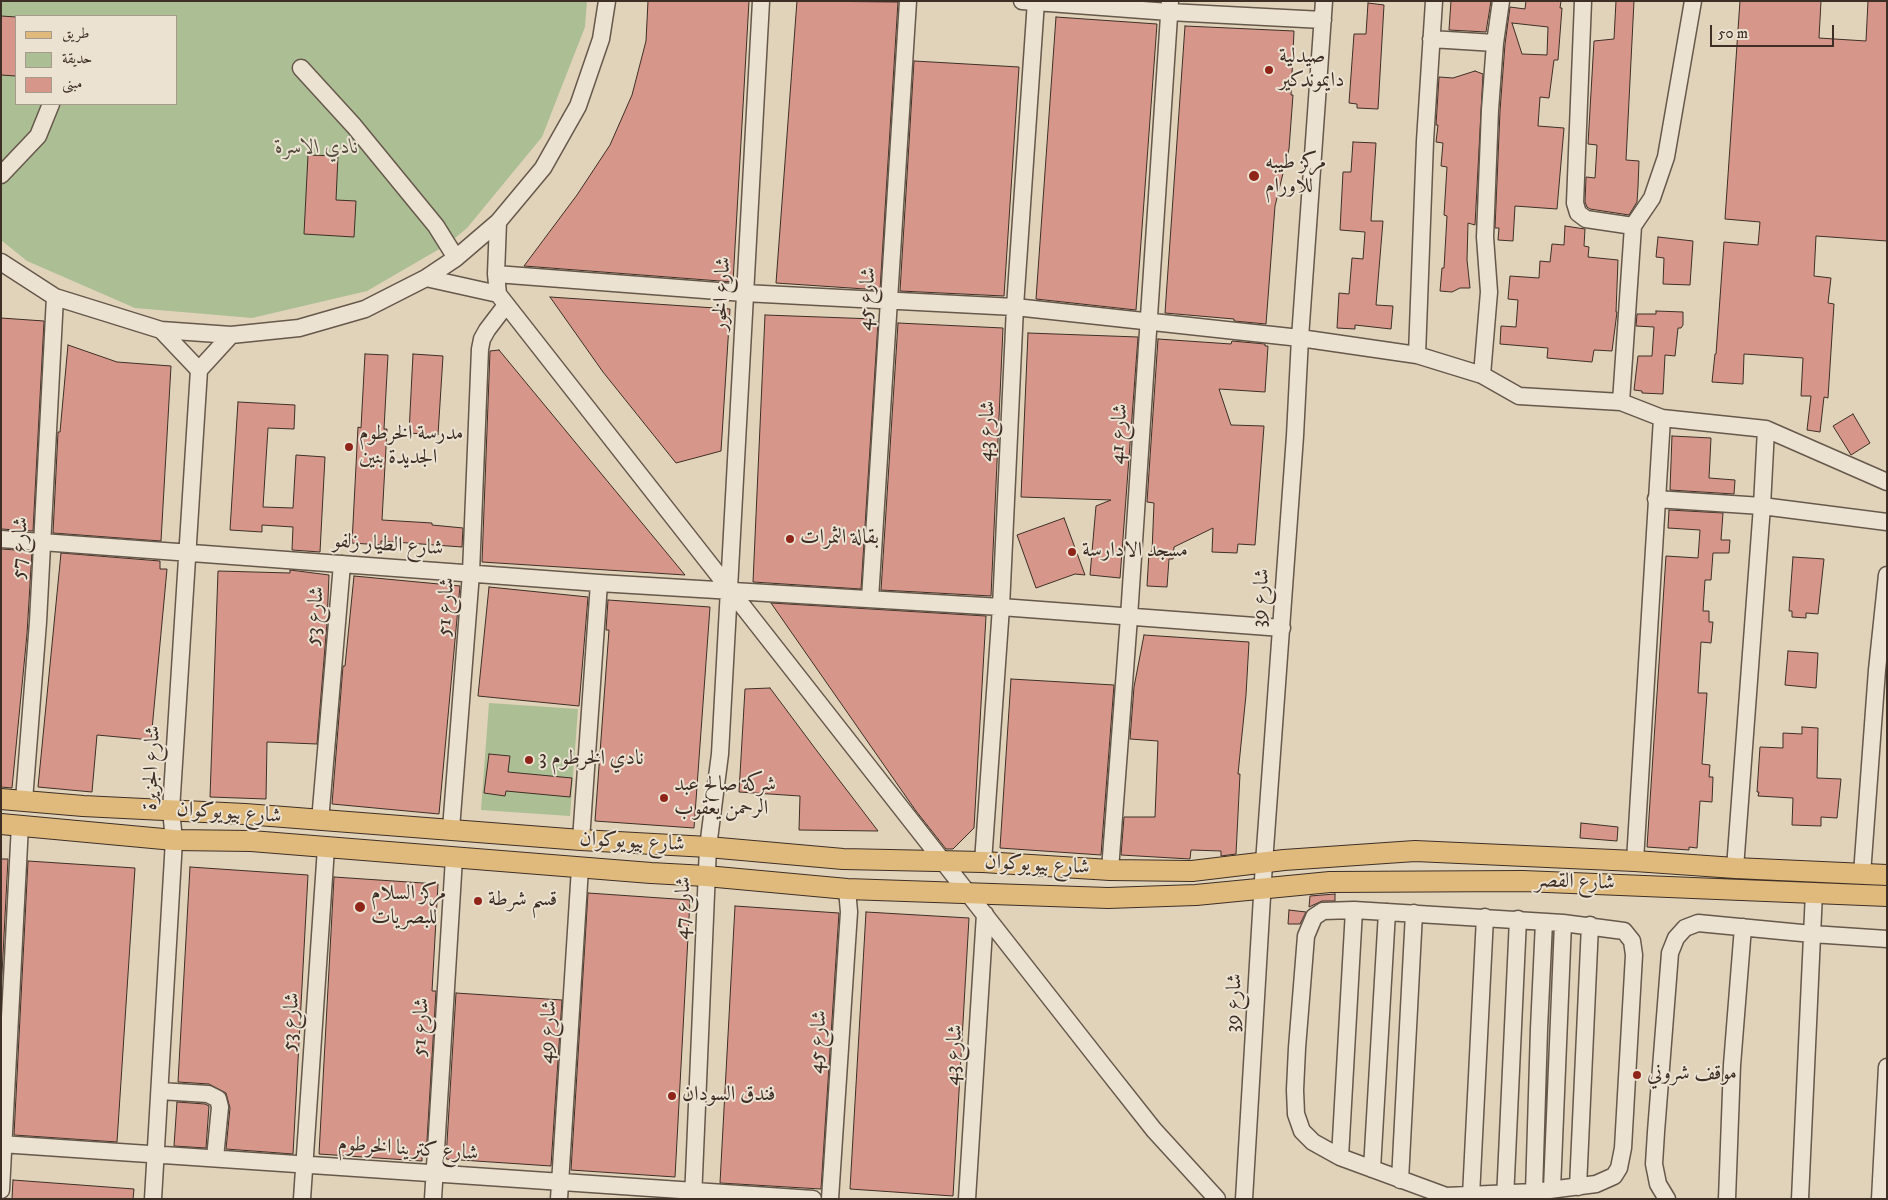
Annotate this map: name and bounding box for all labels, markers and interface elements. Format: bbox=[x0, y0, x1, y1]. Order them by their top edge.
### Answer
legend bbox=[15, 15, 178, 105]
scale bar bbox=[1713, 15, 1837, 47]
text: طريق bbox=[62, 24, 89, 43]
text: 50 m bbox=[1718, 24, 1748, 43]
place label: صيدلية دايموندكير bbox=[1279, 45, 1344, 95]
text: حديقة bbox=[62, 49, 92, 68]
marker: صيدلية دايموندكير bbox=[1263, 64, 1275, 76]
text: مبنى bbox=[62, 74, 82, 93]
park label: نادي الاسرة bbox=[275, 136, 359, 162]
place label: مركز طيبه للاورام bbox=[1265, 151, 1326, 201]
marker: مركز طيبه للاورام bbox=[1247, 169, 1261, 183]
street label: شارع الخور bbox=[708, 256, 738, 332]
street label: شارع 45 bbox=[853, 267, 883, 331]
street label: شارع 43 bbox=[974, 400, 1002, 462]
street label: شارع 41 bbox=[1105, 403, 1135, 465]
place label: مدرسة الخرطوم الجديدة بنين bbox=[359, 422, 463, 472]
marker: مدرسة الخرطوم الجديدة بنين bbox=[343, 441, 355, 453]
street label: شارع 57 bbox=[7, 516, 35, 580]
place label: بقالة الثمرات bbox=[800, 526, 879, 552]
street label: شارع الطيار زلفو bbox=[332, 530, 444, 562]
marker: بقالة الثمرات bbox=[784, 533, 796, 545]
place label: مسجد الادارسة bbox=[1082, 539, 1188, 565]
marker: مسجد الادارسة bbox=[1066, 546, 1078, 558]
street label: شارع 39 bbox=[1247, 568, 1277, 628]
street label: شارع 51 bbox=[432, 577, 462, 637]
street label: شارع 53 bbox=[301, 585, 331, 647]
street label: شارع الجزيرة bbox=[139, 725, 167, 811]
place label: نادي الخرطوم 3 bbox=[539, 747, 644, 773]
marker: نادي الخرطوم 3 bbox=[523, 754, 535, 766]
place label: شركة صالح عبد الرحمن يعقوب bbox=[674, 773, 776, 823]
marker: شركة صالح عبد الرحمن يعقوب bbox=[658, 792, 670, 804]
street label: شارع بيويوكوان bbox=[176, 798, 282, 830]
street label: شارع بيويوكوان bbox=[579, 828, 685, 858]
street label: شارع بيويوكوان bbox=[984, 851, 1090, 881]
street label: شارع القصر bbox=[1535, 869, 1615, 897]
street label: شارع 47 bbox=[670, 876, 698, 940]
place label: مركز السلام للبصريات bbox=[371, 882, 446, 932]
place label: قسم شرطة bbox=[488, 888, 557, 914]
marker: قسم شرطة bbox=[472, 895, 484, 907]
marker: مركز السلام للبصريات bbox=[353, 900, 367, 914]
street label: شارع 39 bbox=[1221, 973, 1249, 1033]
street label: شارع 53 bbox=[277, 992, 307, 1052]
street label: شارع 51 bbox=[408, 997, 436, 1057]
street label: شارع 49 bbox=[534, 999, 564, 1065]
street label: شارع 45 bbox=[804, 1010, 834, 1074]
street label: شارع 43 bbox=[940, 1024, 970, 1086]
place label: موقف شروني bbox=[1647, 1062, 1737, 1088]
marker: موقف شروني bbox=[1631, 1069, 1643, 1081]
place label: فندق السودان bbox=[682, 1083, 776, 1109]
marker: فندق السودان bbox=[666, 1090, 678, 1102]
street label: شارع كترينا الخرطوم bbox=[337, 1133, 479, 1167]

